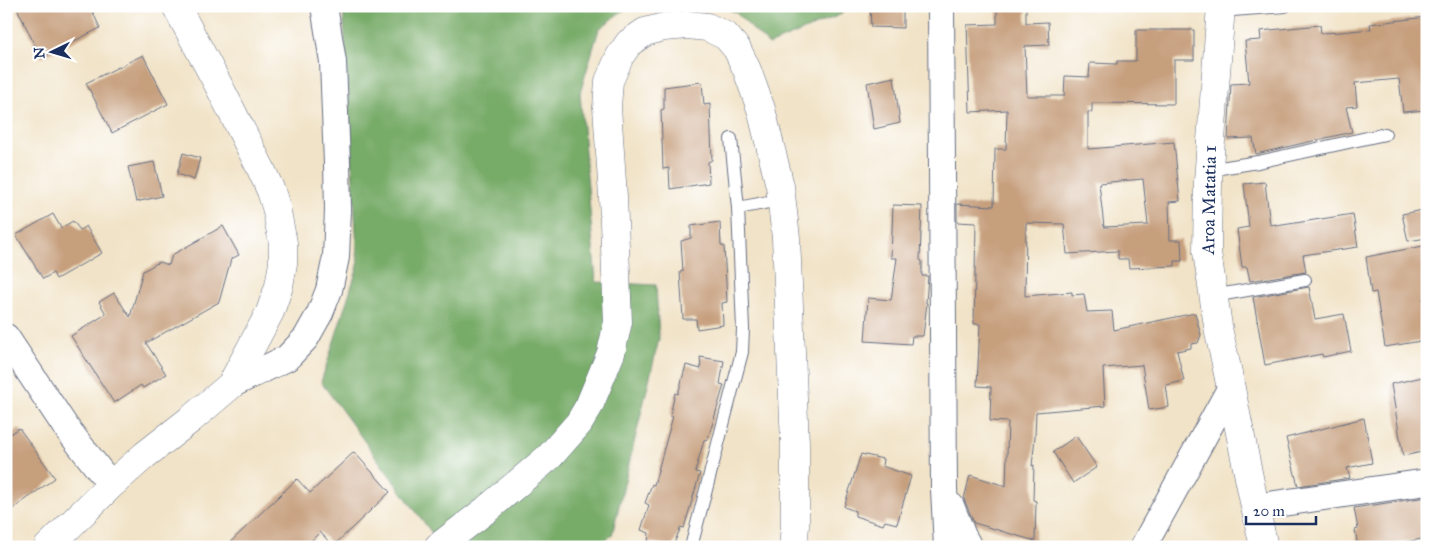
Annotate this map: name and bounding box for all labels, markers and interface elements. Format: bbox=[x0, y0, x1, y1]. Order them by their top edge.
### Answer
north arrow bbox=[28, 28, 78, 78]
text: N bbox=[31, 46, 49, 60]
street label: Aroa Matatia 1 bbox=[1197, 145, 1221, 256]
scale bar bbox=[1246, 493, 1316, 525]
text: 20 m bbox=[1253, 502, 1285, 520]

